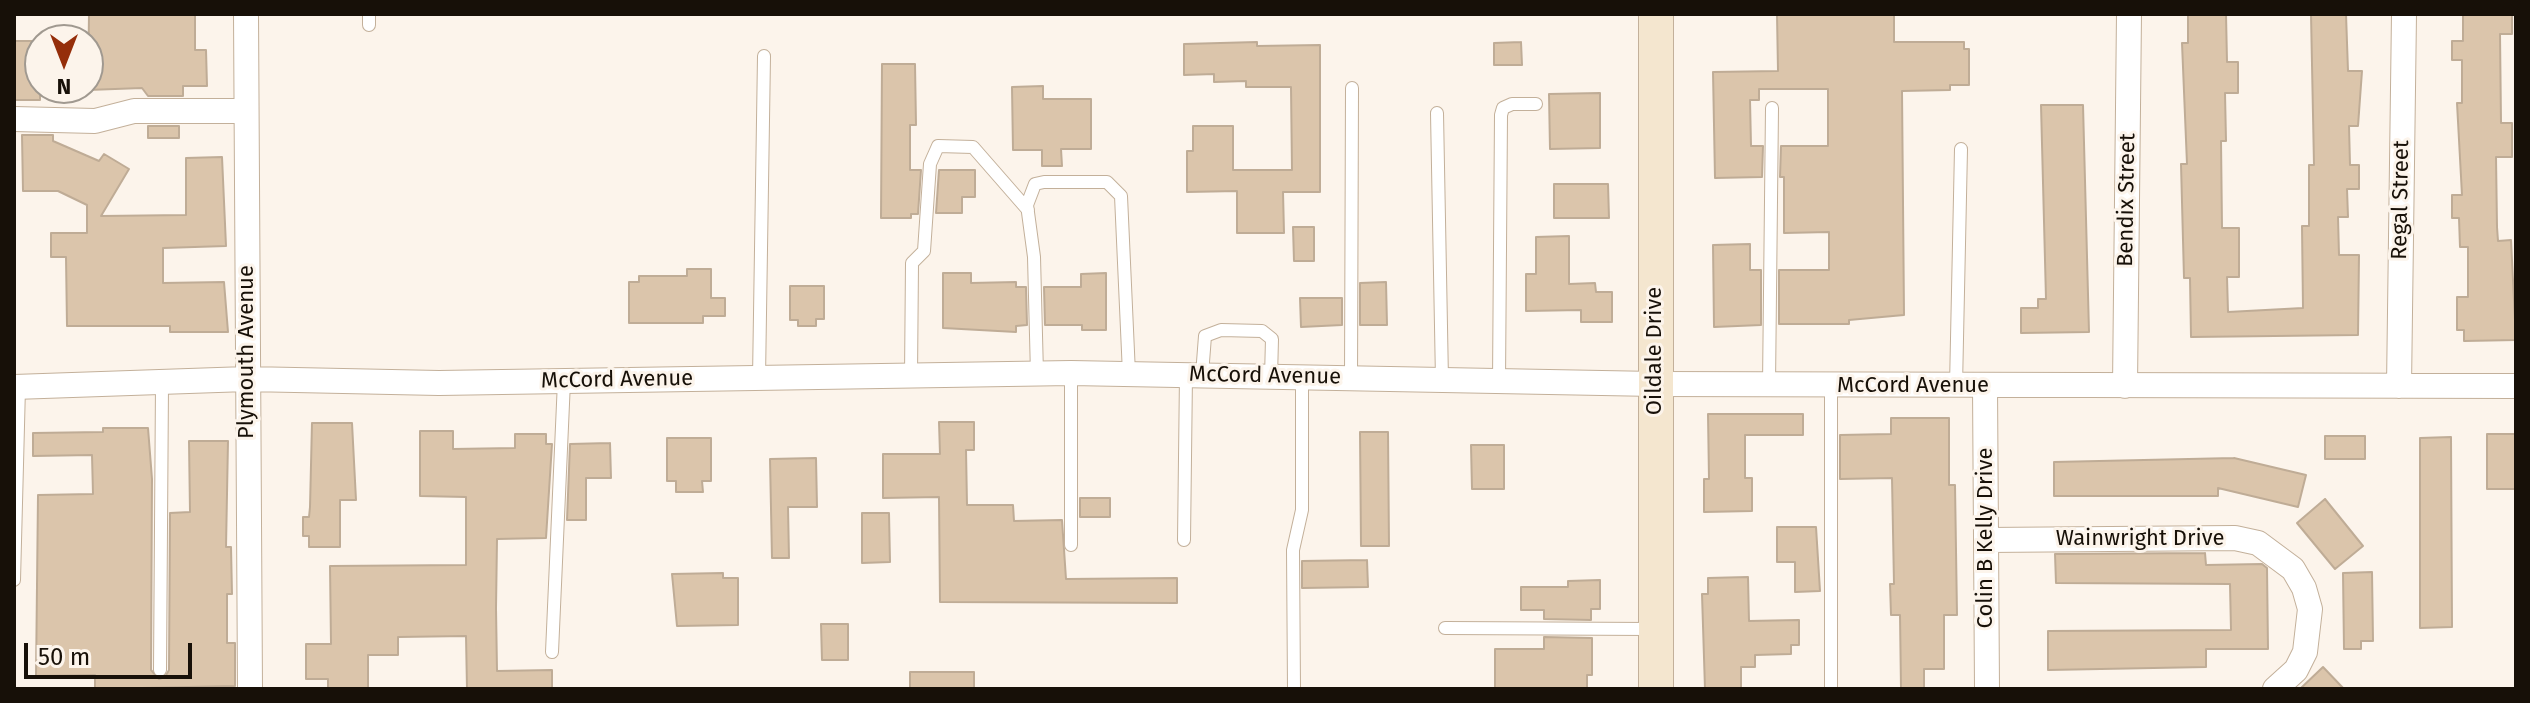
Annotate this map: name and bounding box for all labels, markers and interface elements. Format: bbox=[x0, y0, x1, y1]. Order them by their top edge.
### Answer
north arrow bbox=[24, 24, 104, 104]
text: N bbox=[57, 73, 71, 100]
street label: Bendix Street bbox=[2113, 133, 2141, 267]
street label: Regal Street bbox=[2387, 140, 2415, 260]
street label: Plymouth Avenue bbox=[234, 265, 260, 439]
street label: Oildale Drive bbox=[1642, 287, 1668, 415]
street label: McCord Avenue bbox=[1189, 361, 1341, 391]
street label: McCord Avenue bbox=[541, 365, 693, 395]
street label: McCord Avenue bbox=[1837, 373, 1989, 399]
street label: Colin B Kelly Drive bbox=[1973, 448, 1999, 628]
street label: Wainwright Drive bbox=[2056, 526, 2224, 552]
scale bar bbox=[28, 627, 196, 677]
text: 50 m bbox=[38, 643, 90, 671]

